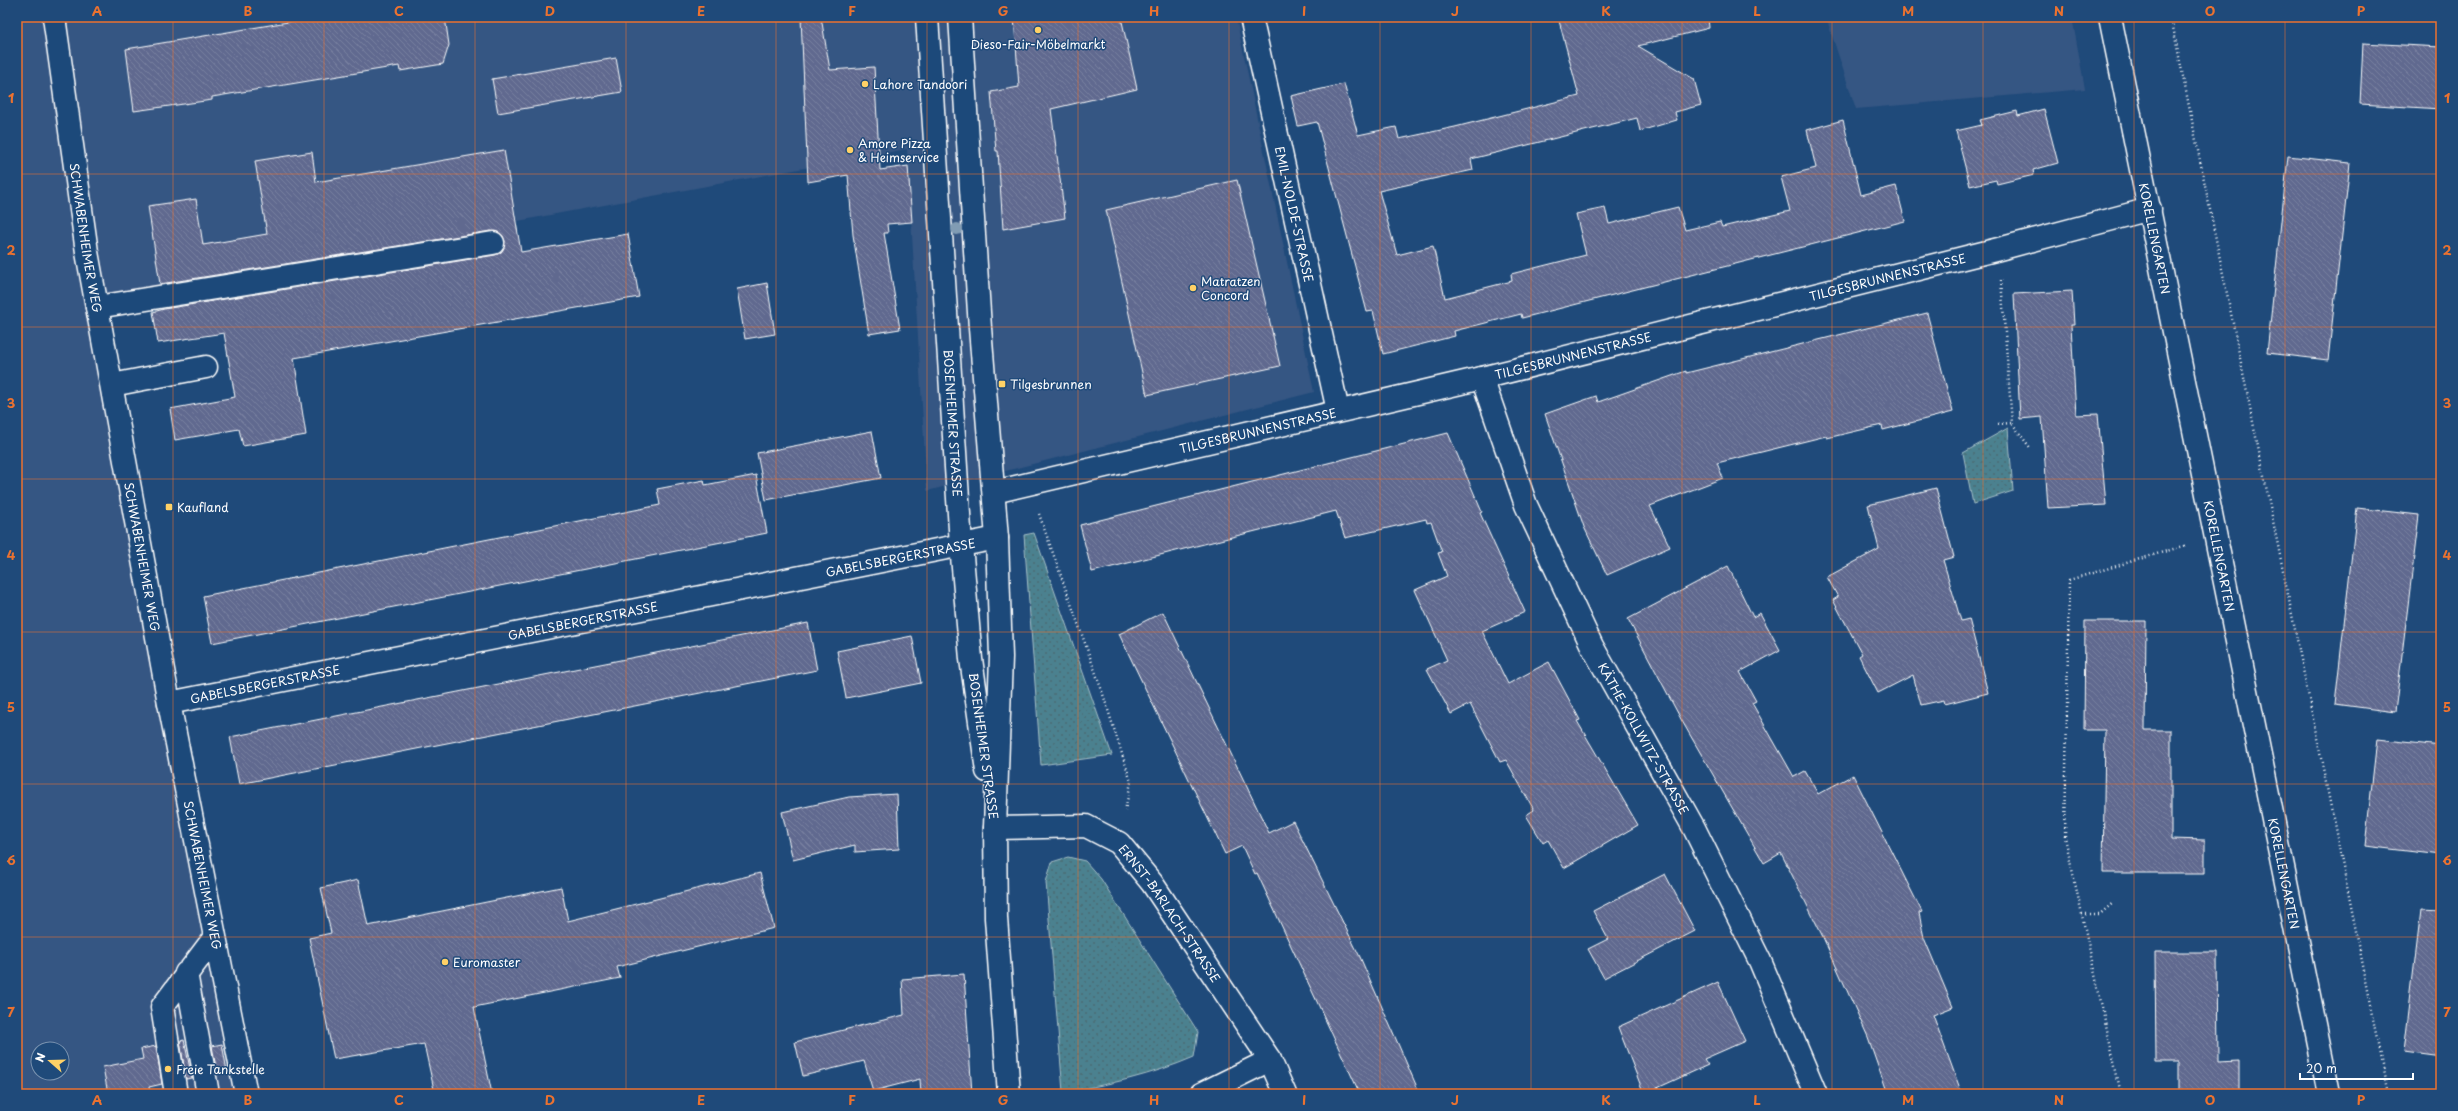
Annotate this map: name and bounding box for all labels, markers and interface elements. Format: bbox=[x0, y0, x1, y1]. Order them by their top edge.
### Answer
text: A bbox=[92, 1, 102, 20]
text: B bbox=[244, 1, 253, 20]
text: C bbox=[394, 1, 404, 20]
text: D bbox=[545, 1, 555, 20]
text: E bbox=[697, 1, 705, 20]
text: F bbox=[848, 1, 856, 20]
text: G bbox=[998, 1, 1008, 20]
text: H bbox=[1149, 1, 1159, 20]
text: I bbox=[1302, 1, 1306, 20]
text: J bbox=[1451, 1, 1459, 20]
text: K bbox=[1601, 1, 1611, 20]
text: L bbox=[1753, 1, 1761, 20]
text: M bbox=[1902, 1, 1914, 20]
text: N bbox=[2054, 1, 2064, 20]
text: O bbox=[2205, 1, 2215, 20]
text: P bbox=[2357, 1, 2366, 20]
marker: Dieso-Fair-Möbelmarkt bbox=[1033, 25, 1043, 35]
place label: Dieso-Fair-Möbelmarkt bbox=[971, 35, 1105, 53]
place label: Lahore Tandoori bbox=[873, 75, 967, 93]
marker: Lahore Tandoori bbox=[860, 79, 870, 89]
text: 1 bbox=[8, 88, 14, 107]
text: 1 bbox=[2444, 88, 2450, 107]
place label: Amore Pizza & Heimservice bbox=[858, 134, 939, 166]
marker: Amore Pizza & Heimservice bbox=[845, 145, 855, 155]
street label: EMIL-NOLDE-STRASSE bbox=[1271, 145, 1318, 284]
street label: SCHWABENHEIMER WEG bbox=[66, 162, 107, 314]
street label: KORELLENGARTEN bbox=[2135, 181, 2175, 296]
text: 2 bbox=[6, 240, 16, 259]
text: 2 bbox=[2442, 240, 2452, 259]
street label: TILGESBRUNNENSTRASSE bbox=[1807, 249, 1968, 305]
place label: Matratzen Concord bbox=[1201, 272, 1261, 304]
marker: Matratzen Concord bbox=[1188, 283, 1198, 293]
street label: TILGESBRUNNENSTRASSE bbox=[1493, 327, 1653, 383]
street label: BOSENHEIMER STRASSE bbox=[939, 349, 967, 498]
place label: Tilgesbrunnen bbox=[1010, 375, 1092, 393]
marker: Tilgesbrunnen bbox=[997, 379, 1007, 389]
text: 3 bbox=[7, 393, 16, 412]
text: 3 bbox=[2443, 393, 2452, 412]
street label: TILGESBRUNNENSTRASSE bbox=[1178, 403, 1338, 457]
street label: SCHWABENHEIMER WEG bbox=[120, 481, 165, 633]
place label: Kaufland bbox=[177, 498, 229, 516]
street label: KORELLENGARTEN bbox=[2200, 499, 2240, 613]
marker: Kaufland bbox=[164, 502, 174, 512]
street label: GABELSBERGERSTRASSE bbox=[824, 533, 977, 581]
text: 4 bbox=[7, 545, 16, 564]
text: 4 bbox=[2443, 545, 2452, 564]
street label: GABELSBERGERSTRASSE bbox=[506, 597, 660, 644]
street label: KÄTHE-KOLLWITZ-STRASSE bbox=[1594, 659, 1694, 818]
street label: GABELSBERGERSTRASSE bbox=[189, 660, 342, 708]
street label: BOSENHEIMER STRASSE bbox=[965, 672, 1003, 821]
text: 5 bbox=[7, 697, 15, 716]
text: 5 bbox=[2443, 697, 2451, 716]
street label: SCHWABENHEIMER WEG bbox=[179, 799, 226, 951]
street label: KORELLENGARTEN bbox=[2264, 816, 2304, 931]
street label: ERNST-BARLACH-STRASSE bbox=[1115, 840, 1225, 986]
text: 6 bbox=[6, 850, 16, 869]
text: 6 bbox=[2442, 850, 2452, 869]
place label: Euromaster bbox=[453, 953, 521, 971]
marker: Euromaster bbox=[440, 957, 450, 967]
text: 7 bbox=[7, 1002, 15, 1021]
text: 7 bbox=[2443, 1002, 2451, 1021]
north arrow bbox=[30, 1041, 70, 1081]
text: N bbox=[31, 1050, 50, 1064]
scale bar bbox=[2300, 1055, 2413, 1081]
text: 20 m bbox=[2306, 1059, 2337, 1077]
place label: Freie Tankstelle bbox=[176, 1060, 265, 1078]
marker: Freie Tankstelle bbox=[163, 1064, 173, 1074]
text: A bbox=[92, 1090, 102, 1109]
text: B bbox=[244, 1090, 253, 1109]
text: C bbox=[394, 1090, 404, 1109]
text: D bbox=[545, 1090, 555, 1109]
text: E bbox=[697, 1090, 705, 1109]
text: F bbox=[848, 1090, 856, 1109]
text: G bbox=[998, 1090, 1008, 1109]
text: H bbox=[1149, 1090, 1159, 1109]
text: I bbox=[1302, 1090, 1306, 1109]
text: J bbox=[1451, 1090, 1459, 1109]
text: K bbox=[1601, 1090, 1611, 1109]
text: L bbox=[1753, 1090, 1761, 1109]
text: M bbox=[1902, 1090, 1914, 1109]
text: N bbox=[2054, 1090, 2064, 1109]
text: O bbox=[2205, 1090, 2215, 1109]
text: P bbox=[2357, 1090, 2366, 1109]

